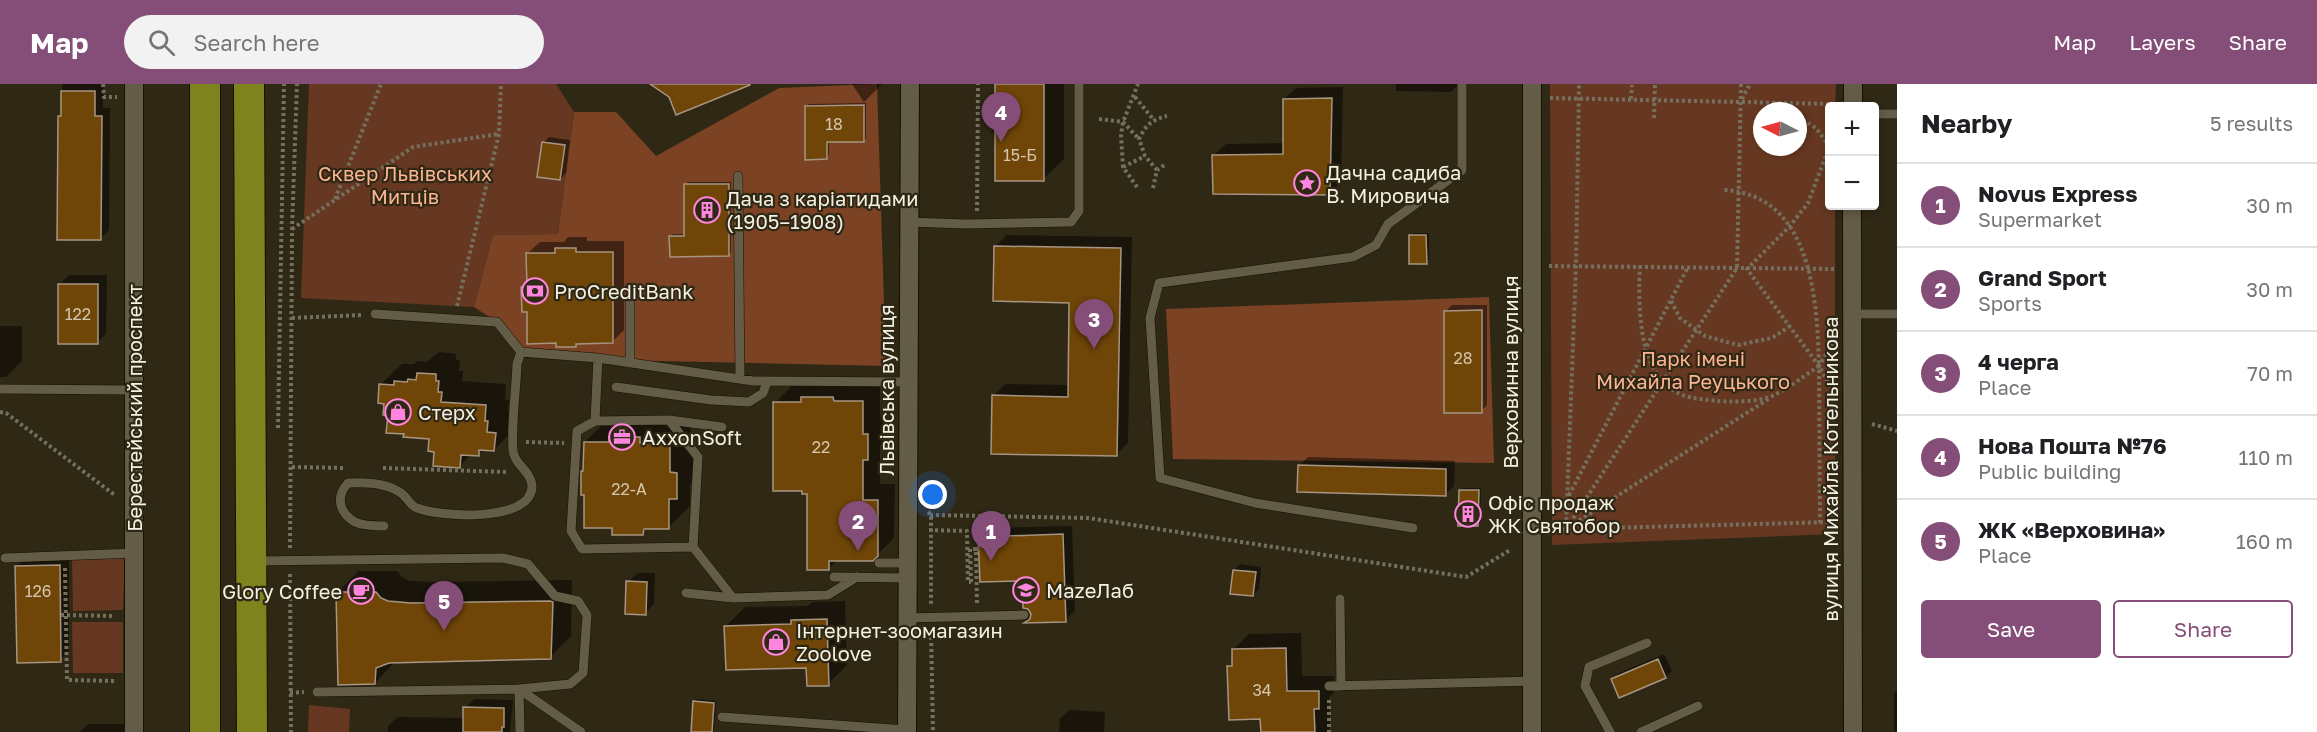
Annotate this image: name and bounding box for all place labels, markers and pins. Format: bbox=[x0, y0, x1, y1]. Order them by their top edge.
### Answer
pin: 4 bbox=[982, 92, 1020, 142]
place label: Дачна садиба В. Мировича bbox=[1326, 160, 1461, 207]
place icon: Дачна садиба В. Мировича bbox=[1292, 168, 1322, 198]
place label: Дача з каріатидами (1905–1908) bbox=[726, 186, 918, 233]
building icon: Дача з каріатидами (1905–1908) bbox=[692, 195, 722, 225]
bank icon: ProCreditBank bbox=[520, 276, 550, 306]
place label: ProCreditBank bbox=[554, 279, 693, 303]
pin: 3 bbox=[1074, 300, 1114, 349]
shop icon: Стерх bbox=[383, 397, 413, 427]
place label: Стерх bbox=[418, 400, 476, 424]
office icon: AxxonSoft bbox=[607, 422, 637, 452]
place label: AxxonSoft bbox=[642, 425, 742, 449]
place label: Офіс продаж ЖК Святобор bbox=[1488, 490, 1620, 537]
building icon: Офіс продаж ЖК Святобор bbox=[1453, 499, 1483, 529]
pin: 2 bbox=[838, 502, 878, 551]
pin: 1 bbox=[972, 512, 1010, 561]
school or university icon: MazeЛаб bbox=[1011, 575, 1041, 605]
cafe icon: Glory Coffee bbox=[346, 576, 376, 606]
place label: MazeЛаб bbox=[1046, 578, 1134, 602]
place label: Glory Coffee bbox=[222, 579, 342, 603]
pin: 5 bbox=[424, 582, 464, 631]
place label: Інтернет-зоомагазин Zoolove bbox=[796, 618, 1003, 665]
shop icon: Інтернет-зоомагазин Zoolove bbox=[761, 627, 791, 657]

